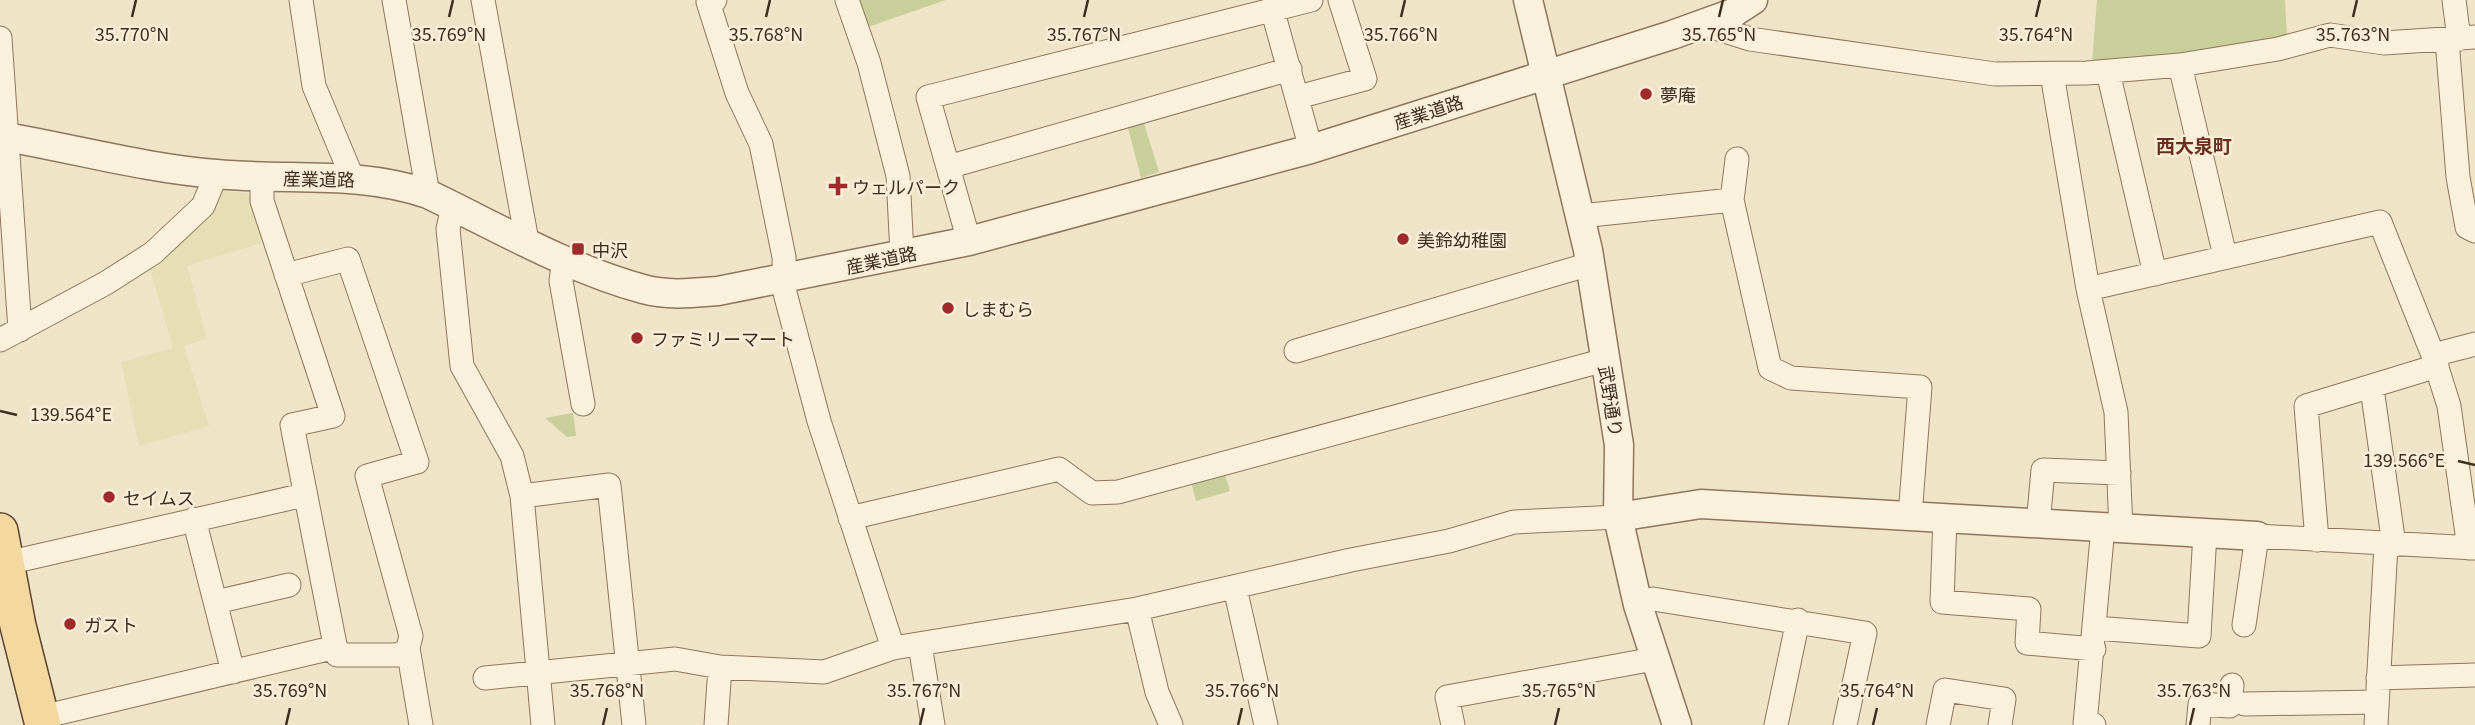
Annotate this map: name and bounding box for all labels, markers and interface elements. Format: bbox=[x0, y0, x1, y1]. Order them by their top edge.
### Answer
text: 35.770°N bbox=[95, 20, 169, 46]
text: 35.769°N bbox=[412, 20, 486, 46]
text: 35.768°N bbox=[729, 20, 803, 46]
text: 35.767°N bbox=[1047, 20, 1121, 46]
text: 35.766°N bbox=[1364, 20, 1438, 46]
text: 35.765°N bbox=[1682, 20, 1756, 46]
text: 35.764°N bbox=[1999, 20, 2073, 46]
text: 35.763°N bbox=[2316, 20, 2390, 46]
place label: 夢庵 bbox=[1660, 81, 1696, 107]
marker: 夢庵 bbox=[1638, 86, 1654, 102]
street label: 産業道路 bbox=[1390, 88, 1466, 134]
district label: 西大泉町 bbox=[2156, 131, 2232, 158]
street label: 産業道路 bbox=[283, 164, 355, 192]
place label: ウェルパーク bbox=[852, 173, 960, 199]
marker: ウェルパーク bbox=[830, 178, 846, 194]
place label: 美鈴幼稚園 bbox=[1417, 226, 1507, 252]
marker: 美鈴幼稚園 bbox=[1395, 231, 1411, 247]
place label: 中沢 bbox=[592, 236, 628, 262]
street label: 産業道路 bbox=[843, 239, 919, 279]
marker: 中沢 bbox=[570, 241, 586, 257]
place label: しまむら bbox=[962, 295, 1034, 321]
marker: しまむら bbox=[940, 300, 956, 316]
place label: ファミリーマート bbox=[651, 325, 795, 351]
marker: ファミリーマート bbox=[629, 330, 645, 346]
street label: 武野通り bbox=[1594, 363, 1630, 439]
text: 139.564°E bbox=[30, 400, 112, 426]
text: 139.566°E bbox=[2363, 446, 2445, 472]
place label: セイムス bbox=[123, 484, 195, 510]
marker: セイムス bbox=[101, 489, 117, 505]
place label: ガスト bbox=[84, 611, 138, 637]
marker: ガスト bbox=[62, 616, 78, 632]
text: 35.769°N bbox=[253, 676, 327, 702]
text: 35.768°N bbox=[570, 676, 644, 702]
text: 35.767°N bbox=[887, 676, 961, 702]
text: 35.766°N bbox=[1205, 676, 1279, 702]
text: 35.765°N bbox=[1522, 676, 1596, 702]
text: 35.764°N bbox=[1840, 676, 1914, 702]
text: 35.763°N bbox=[2157, 676, 2231, 702]

